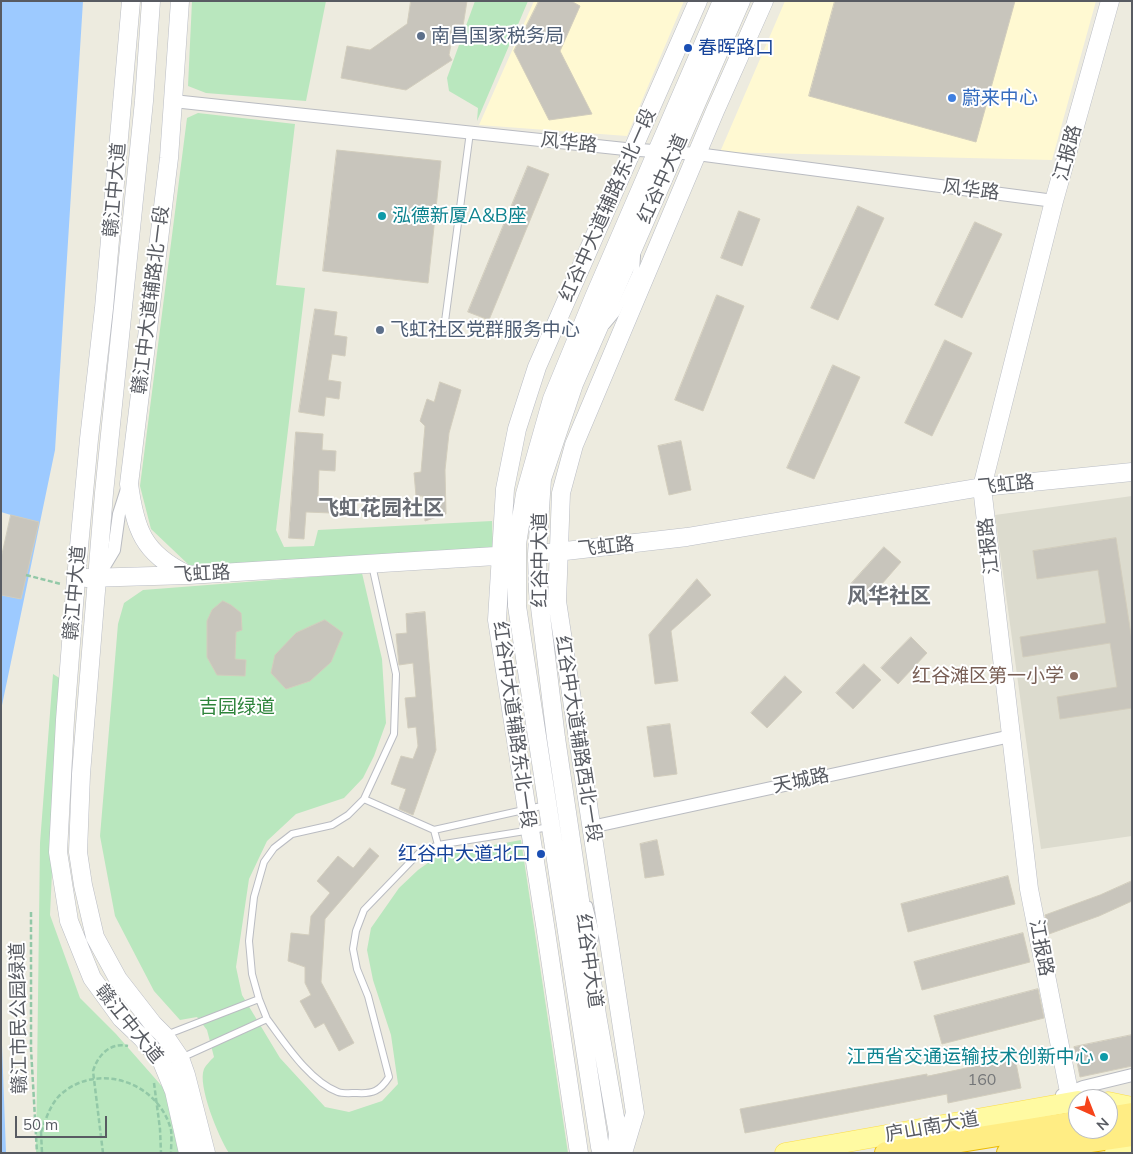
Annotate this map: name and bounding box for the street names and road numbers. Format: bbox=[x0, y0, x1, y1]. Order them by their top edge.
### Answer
street label: 红谷中大道辅路东北一段 bbox=[555, 105, 661, 305]
street label: 江报路 bbox=[1050, 123, 1086, 183]
street label: 风华路 bbox=[539, 129, 599, 157]
street label: 红谷中大道 bbox=[633, 131, 693, 227]
street label: 赣江中大道 bbox=[100, 142, 130, 238]
street label: 风华路 bbox=[941, 175, 1001, 205]
street label: 赣江中大道辅路北一段 bbox=[128, 204, 174, 396]
street label: 飞虹路 bbox=[976, 471, 1036, 499]
street label: 红谷中大道 bbox=[529, 513, 551, 607]
street label: 江报路 bbox=[974, 516, 1004, 576]
street label: 飞虹路 bbox=[576, 533, 636, 561]
street label: 赣江中大道 bbox=[60, 545, 90, 641]
street label: 飞虹路 bbox=[173, 561, 231, 587]
street label: 红谷中大道辅路东北一段 bbox=[488, 620, 540, 830]
street label: 红谷中大道辅路西北一段 bbox=[550, 634, 606, 844]
street label: 天城路 bbox=[771, 764, 831, 798]
street label: 红谷中大道 bbox=[571, 912, 607, 1010]
street label: 江报路 bbox=[1024, 918, 1058, 978]
street label: 赣江市民公园绿道 bbox=[6, 942, 32, 1094]
street label: 赣江中大道 bbox=[90, 980, 168, 1068]
street label: 庐山南大道 bbox=[883, 1108, 981, 1146]

